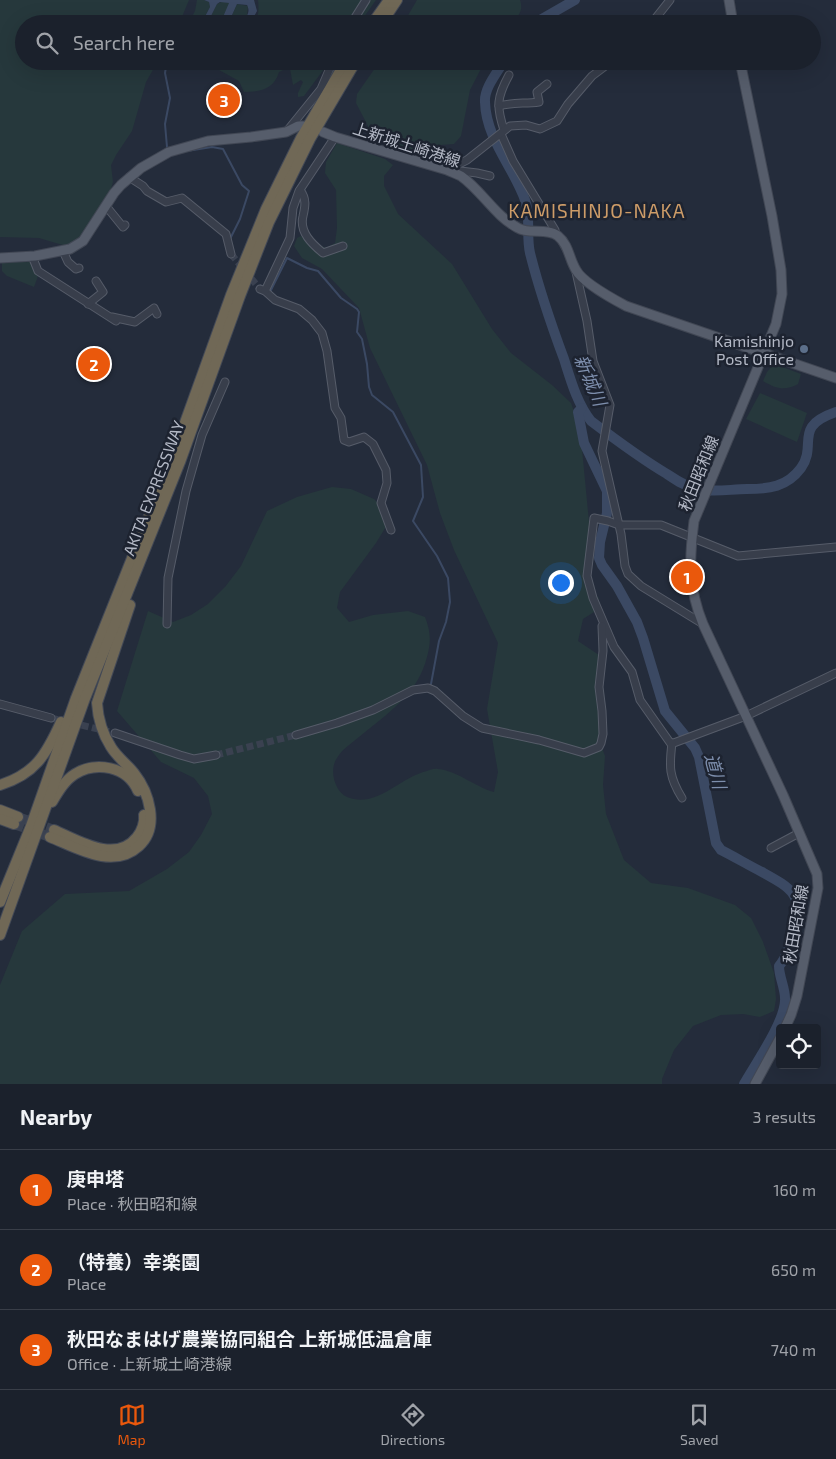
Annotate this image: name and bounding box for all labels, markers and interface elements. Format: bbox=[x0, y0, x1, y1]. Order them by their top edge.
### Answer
search box bbox=[15, 15, 821, 70]
icon: search bbox=[33, 29, 61, 57]
text: Search here bbox=[73, 31, 175, 54]
pin: 3 bbox=[208, 81, 240, 119]
street label: 上新城土崎港線 bbox=[351, 118, 463, 170]
district label: KAMISHINJO-NAKA bbox=[508, 199, 686, 222]
place label: Kamishinjo Post Office bbox=[714, 331, 794, 368]
marker: Kamishinjo Post Office bbox=[798, 343, 810, 355]
pin: 2 bbox=[78, 345, 110, 383]
water label: 新城川 bbox=[570, 351, 612, 411]
street label: AKITA EXPRESSWAY bbox=[118, 418, 188, 558]
street label: 秋田昭和線 bbox=[674, 432, 722, 514]
pin: 1 bbox=[671, 558, 703, 596]
your location bbox=[548, 570, 574, 596]
water label: 道川 bbox=[701, 751, 732, 793]
street label: 秋田昭和線 bbox=[779, 883, 811, 965]
map controls bbox=[776, 1024, 821, 1069]
button: locate bbox=[776, 1024, 821, 1069]
text: Nearby bbox=[20, 1104, 92, 1129]
text: 3 results bbox=[753, 1107, 816, 1126]
text: 庚申塔 bbox=[67, 1167, 124, 1190]
text: 1 bbox=[33, 1180, 39, 1199]
text: 160 m bbox=[773, 1180, 816, 1199]
text: Place · 秋田昭和線 bbox=[67, 1194, 197, 1213]
text: （特養）幸楽園 bbox=[67, 1250, 200, 1273]
text: 2 bbox=[31, 1260, 41, 1279]
text: 650 m bbox=[771, 1260, 816, 1279]
text: Place bbox=[67, 1274, 106, 1293]
text: 秋田なまはげ農業協同組合 上新城低温倉庫 bbox=[67, 1327, 432, 1350]
text: 3 bbox=[31, 1340, 41, 1359]
text: 740 m bbox=[771, 1340, 816, 1359]
text: Office · 上新城土崎港線 bbox=[67, 1354, 232, 1373]
tab: Map bbox=[117, 1401, 146, 1448]
tab: Directions bbox=[381, 1401, 445, 1448]
tab: Saved bbox=[680, 1401, 719, 1448]

